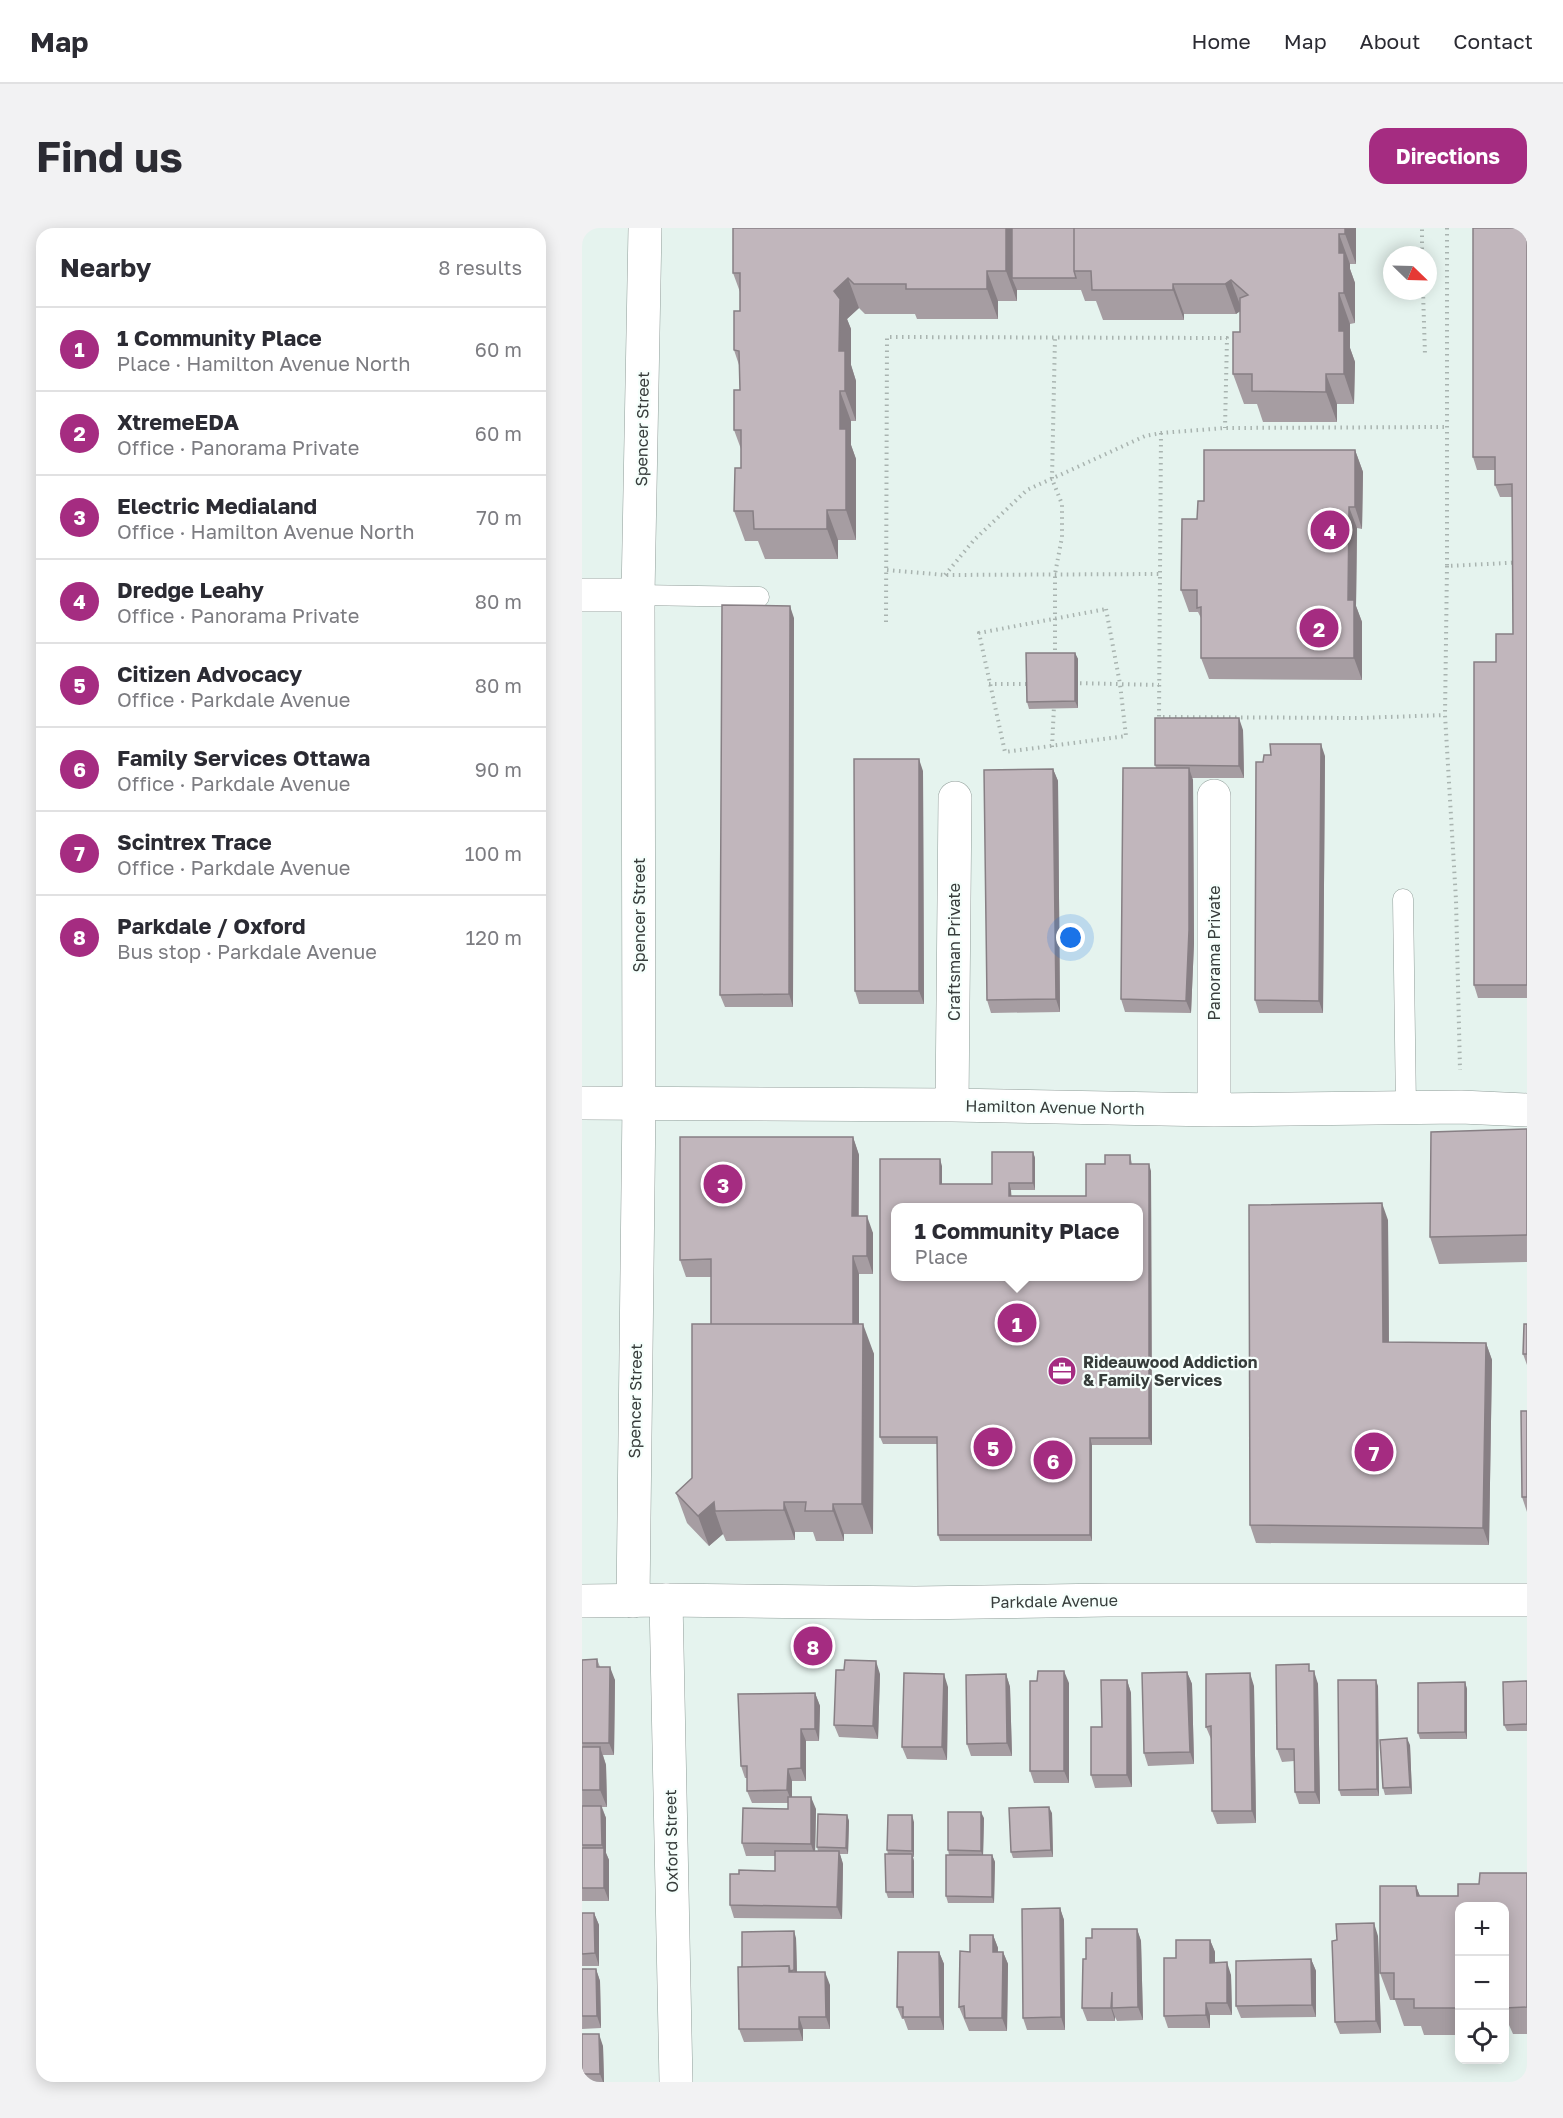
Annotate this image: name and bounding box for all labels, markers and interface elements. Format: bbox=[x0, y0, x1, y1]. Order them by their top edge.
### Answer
text: Map bbox=[30, 25, 88, 58]
text: Home bbox=[1191, 28, 1251, 54]
text: Map bbox=[1284, 28, 1327, 54]
text: About bbox=[1360, 28, 1420, 54]
text: Contact bbox=[1453, 28, 1533, 54]
button: Directions bbox=[1369, 128, 1527, 184]
text: Find us bbox=[36, 131, 183, 181]
north arrow bbox=[1383, 246, 1437, 300]
text: Nearby bbox=[60, 252, 151, 283]
text: 8 results bbox=[438, 255, 522, 279]
text: 1 Community Place bbox=[117, 324, 322, 351]
text: 1 bbox=[74, 337, 85, 361]
text: 60 m bbox=[475, 337, 522, 361]
text: Place · Hamilton Avenue North bbox=[117, 351, 410, 375]
street label: Spencer Street bbox=[631, 371, 653, 487]
text: XtremeEDA bbox=[117, 408, 239, 435]
text: 2 bbox=[73, 421, 86, 445]
text: 60 m bbox=[475, 421, 522, 445]
text: Office · Panorama Private bbox=[117, 435, 359, 459]
text: Electric Medialand bbox=[117, 492, 317, 519]
text: 3 bbox=[73, 505, 86, 529]
text: 70 m bbox=[476, 505, 522, 529]
pin: 4 bbox=[1310, 508, 1350, 552]
text: Office · Hamilton Avenue North bbox=[117, 519, 415, 543]
text: Dredge Leahy bbox=[117, 576, 264, 603]
text: 4 bbox=[73, 589, 86, 613]
text: 80 m bbox=[475, 589, 522, 613]
text: Office · Panorama Private bbox=[117, 603, 359, 627]
pin: 2 bbox=[1300, 606, 1338, 650]
text: Citizen Advocacy bbox=[117, 660, 302, 687]
text: 5 bbox=[73, 673, 86, 697]
text: 80 m bbox=[475, 673, 522, 697]
text: Office · Parkdale Avenue bbox=[117, 687, 350, 711]
text: Family Services Ottawa bbox=[117, 744, 370, 771]
text: 6 bbox=[73, 757, 86, 781]
text: 90 m bbox=[475, 757, 522, 781]
text: Office · Parkdale Avenue bbox=[117, 771, 350, 795]
text: Scintrex Trace bbox=[117, 828, 272, 855]
text: 7 bbox=[74, 841, 85, 865]
text: 100 m bbox=[465, 841, 522, 865]
text: Office · Parkdale Avenue bbox=[117, 855, 350, 879]
street label: Spencer Street bbox=[629, 858, 649, 972]
street label: Craftsman Private bbox=[944, 883, 964, 1021]
street label: Panorama Private bbox=[1204, 885, 1224, 1021]
text: Parkdale / Oxford bbox=[117, 912, 306, 939]
your location bbox=[1056, 923, 1085, 952]
text: 8 bbox=[73, 925, 86, 949]
text: 120 m bbox=[466, 925, 522, 949]
text: Bus stop · Parkdale Avenue bbox=[117, 939, 377, 963]
street label: Hamilton Avenue North bbox=[965, 1095, 1145, 1119]
pin: 3 bbox=[704, 1162, 742, 1206]
popup bbox=[891, 1203, 1143, 1281]
text: 1 Community Place bbox=[915, 1217, 1119, 1244]
text: Place bbox=[915, 1244, 968, 1268]
pin: 1 bbox=[998, 1300, 1036, 1346]
street label: Spencer Street bbox=[624, 1343, 646, 1459]
place label: Rideauwood Addiction & Family Services bbox=[1083, 1352, 1257, 1390]
office icon: Rideauwood Addiction & Family Services bbox=[1046, 1355, 1078, 1387]
pin: 5 bbox=[974, 1424, 1012, 1470]
pin: 7 bbox=[1354, 1430, 1394, 1474]
pin: 6 bbox=[1034, 1438, 1072, 1482]
street label: Parkdale Avenue bbox=[990, 1590, 1118, 1612]
pin: 8 bbox=[794, 1624, 832, 1668]
street label: Oxford Street bbox=[660, 1789, 682, 1893]
map controls bbox=[1455, 1902, 1509, 2064]
button: + bbox=[1455, 1902, 1509, 1956]
button: − bbox=[1455, 1956, 1509, 2010]
button: locate bbox=[1455, 2010, 1509, 2064]

